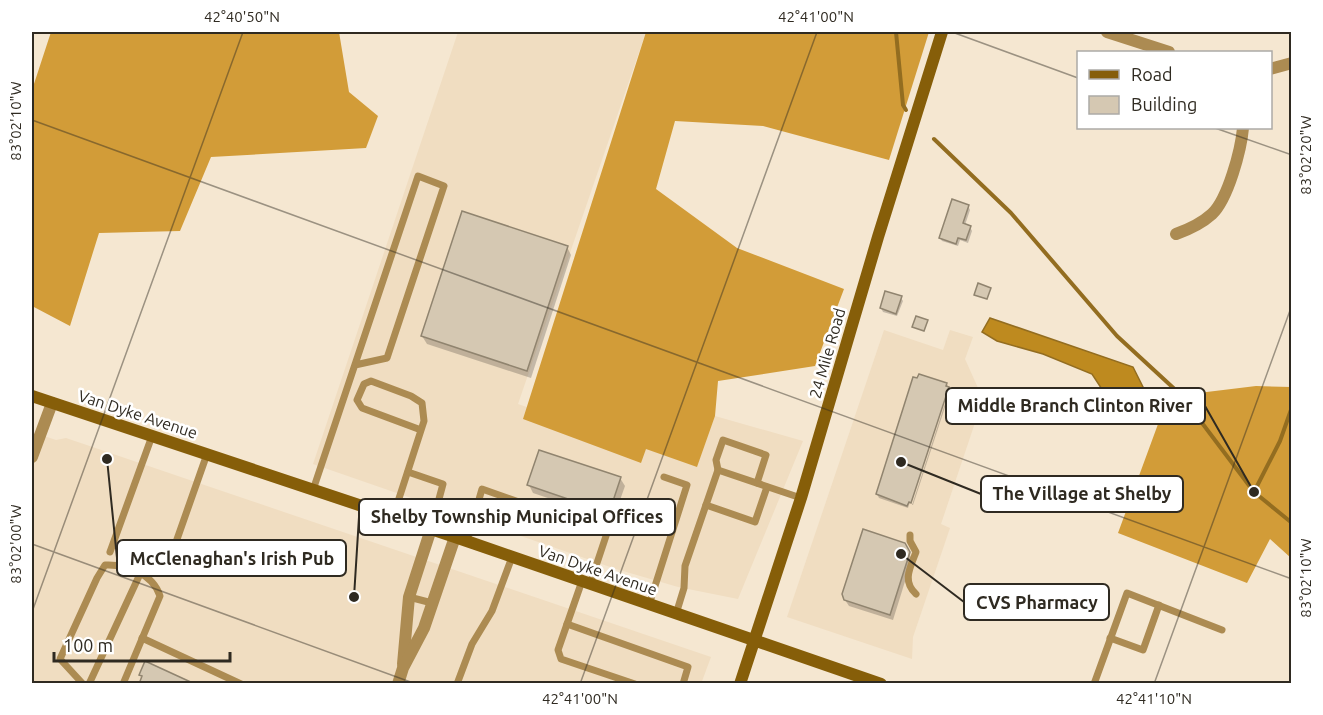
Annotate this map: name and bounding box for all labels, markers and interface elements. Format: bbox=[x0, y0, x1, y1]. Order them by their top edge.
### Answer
text: 42°40'50"N bbox=[204, 8, 280, 25]
text: 42°41'00"N bbox=[778, 8, 854, 25]
legend bbox=[1077, 51, 1272, 129]
text: Road bbox=[1131, 64, 1173, 84]
text: 83°02'10"W bbox=[7, 81, 24, 161]
text: Building bbox=[1131, 94, 1197, 114]
text: 83°02'20"W bbox=[1297, 115, 1314, 195]
street label: 24 Mile Road bbox=[806, 306, 848, 400]
street label: Van Dyke Avenue bbox=[76, 386, 200, 442]
callout: Middle Branch Clinton River bbox=[946, 388, 1205, 424]
text: Middle Branch Clinton River bbox=[957, 395, 1193, 415]
callout: The Village at Shelby bbox=[981, 476, 1183, 512]
text: The Village at Shelby bbox=[993, 483, 1172, 503]
callout: Shelby Township Municipal Offices bbox=[359, 499, 675, 535]
text: 83°02'00"W bbox=[7, 504, 24, 584]
text: Shelby Township Municipal Offices bbox=[371, 506, 663, 526]
text: 83°02'10"W bbox=[1297, 538, 1314, 618]
callout: McClenaghan's Irish Pub bbox=[117, 540, 346, 576]
street label: Van Dyke Avenue bbox=[536, 541, 660, 599]
text: McClenaghan's Irish Pub bbox=[130, 548, 334, 568]
callout: CVS Pharmacy bbox=[964, 584, 1109, 620]
text: CVS Pharmacy bbox=[976, 592, 1098, 612]
scale bar bbox=[54, 625, 230, 663]
text: 100 m bbox=[63, 635, 113, 655]
text: 42°41'00"N bbox=[542, 690, 618, 707]
text: 42°41'10"N bbox=[1116, 690, 1192, 707]

